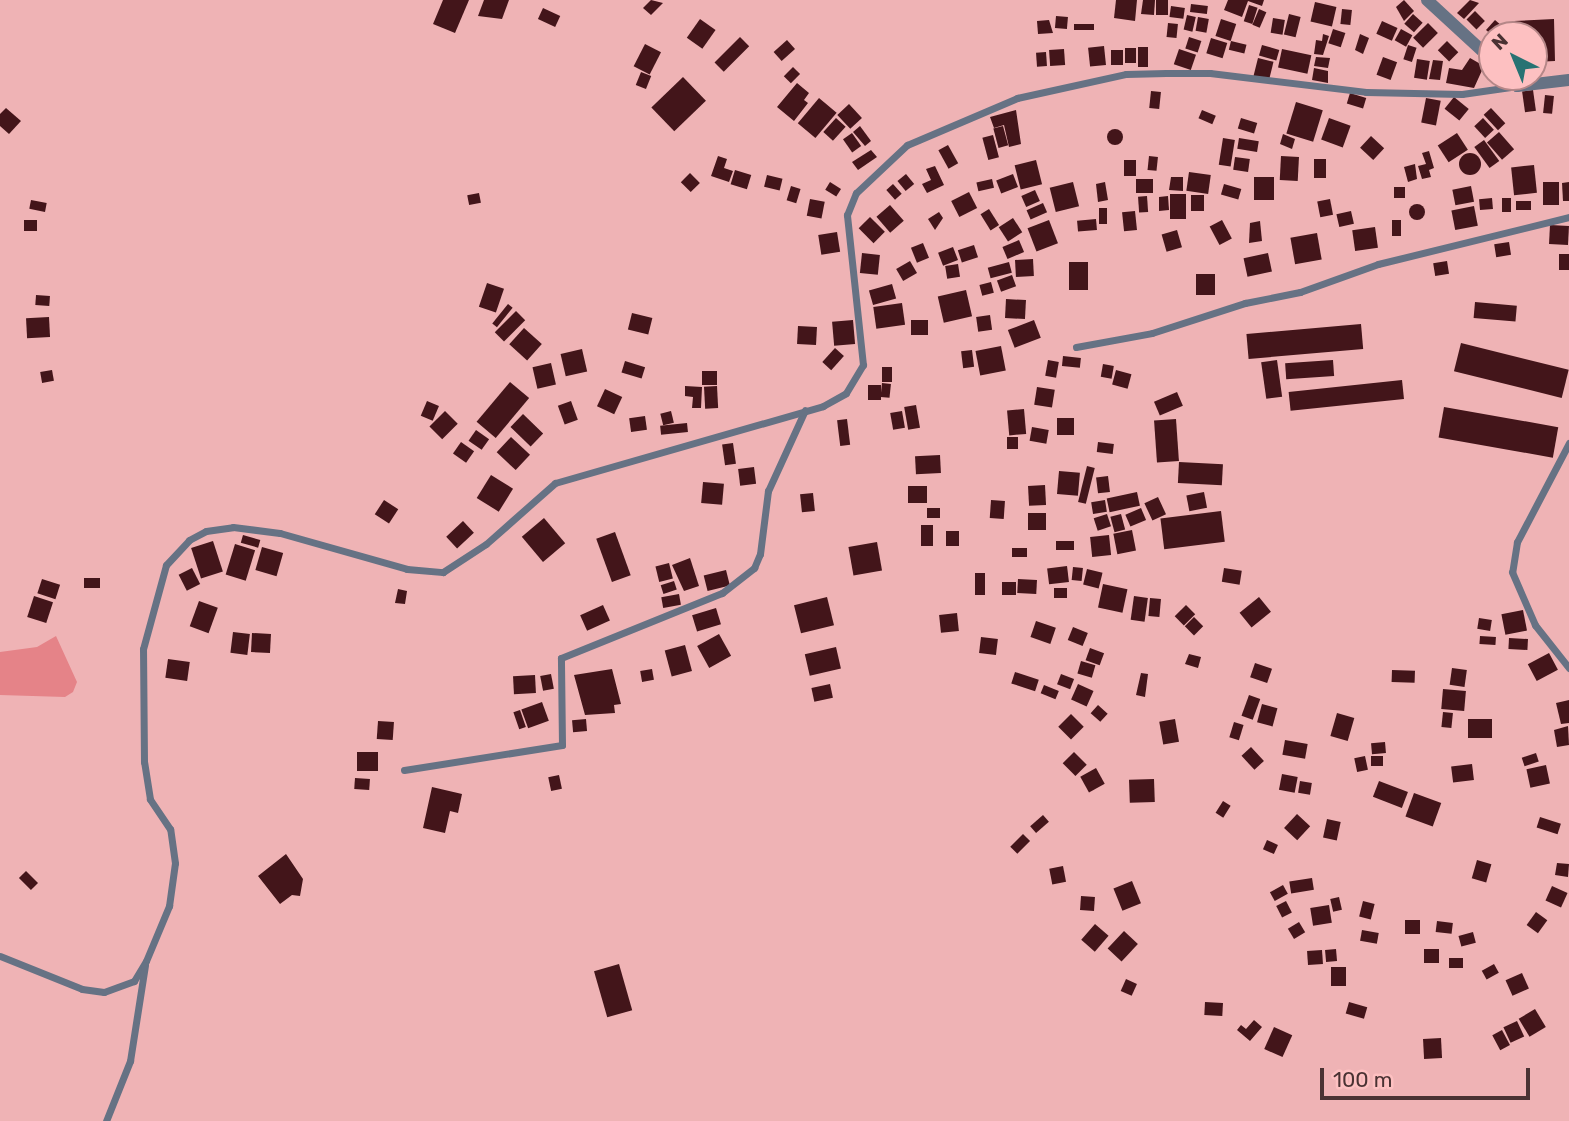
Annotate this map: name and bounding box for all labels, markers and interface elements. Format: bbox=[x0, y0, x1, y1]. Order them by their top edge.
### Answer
north arrow bbox=[1478, 21, 1548, 91]
text: N bbox=[1487, 29, 1513, 55]
scale bar bbox=[1324, 1054, 1534, 1098]
text: 100 m bbox=[1333, 1067, 1392, 1092]

